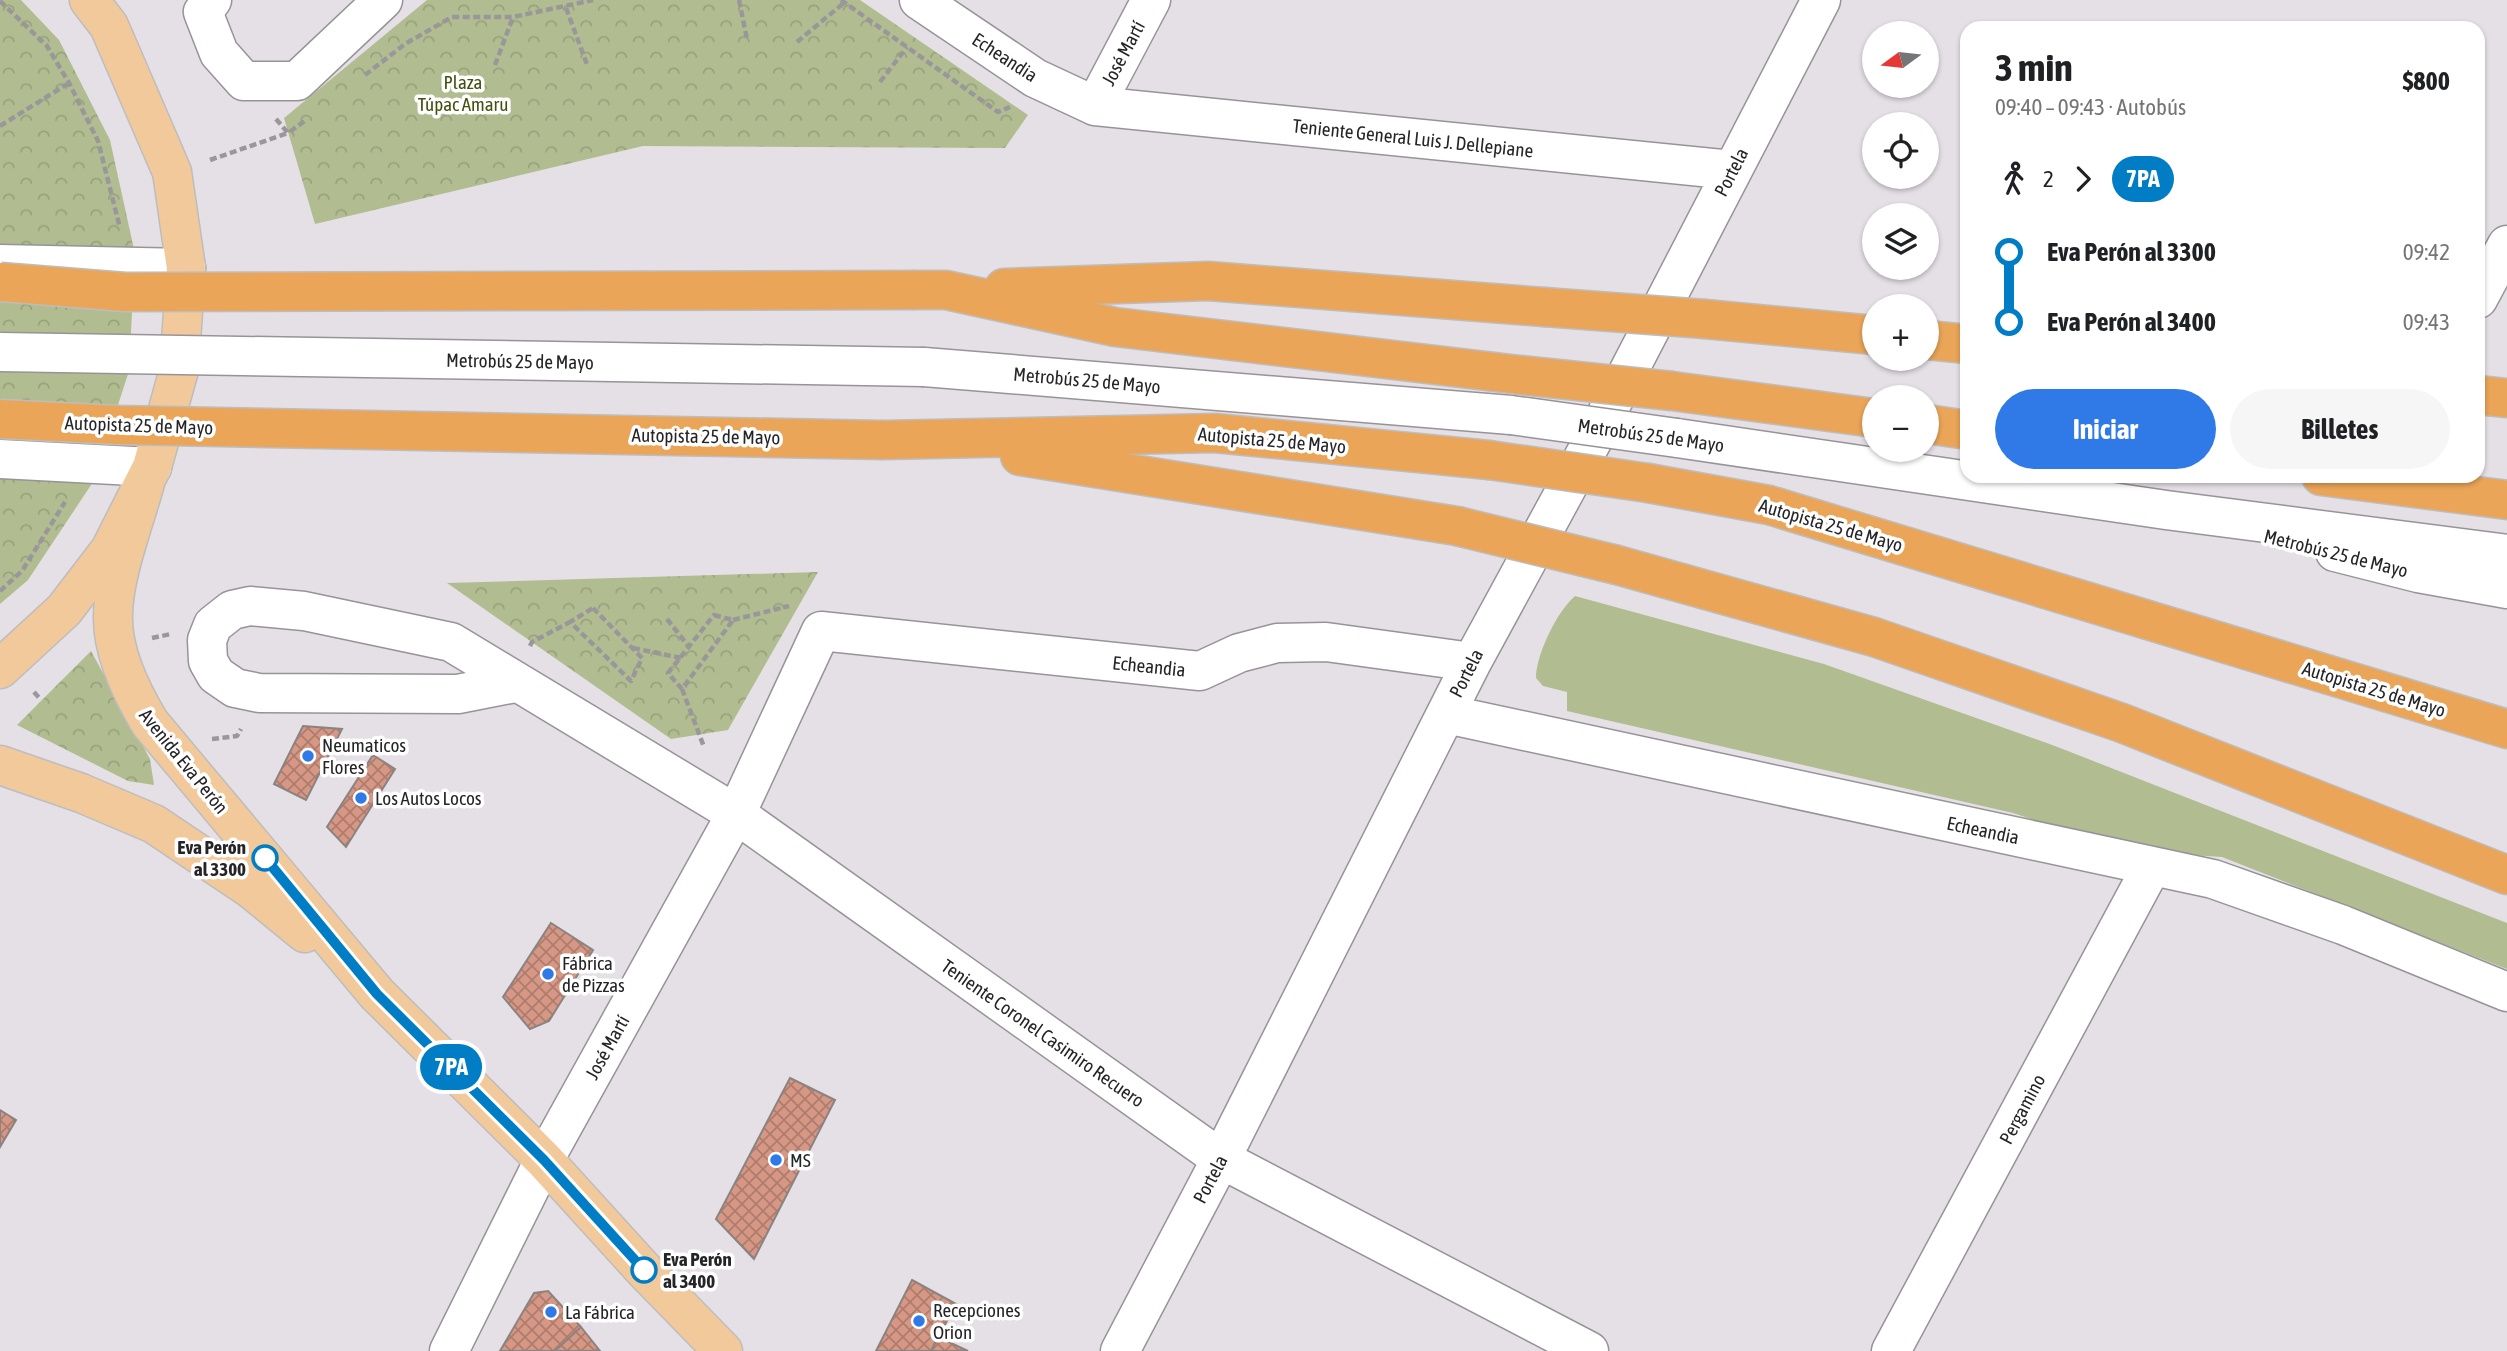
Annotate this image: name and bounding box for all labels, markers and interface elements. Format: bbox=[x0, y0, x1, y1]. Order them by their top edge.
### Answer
street label: José Martí bbox=[1097, 17, 1149, 89]
north arrow bbox=[1862, 21, 1939, 98]
map controls bbox=[1862, 21, 1939, 462]
street label: Echeandia bbox=[968, 28, 1042, 86]
text: 3 min bbox=[1995, 46, 2073, 89]
text: $800 bbox=[2402, 66, 2450, 96]
park label: Plaza Túpac Amaru bbox=[418, 71, 508, 115]
text: 09:40 – 09:43 · Autobús bbox=[1995, 94, 2186, 120]
button: locate bbox=[1862, 112, 1939, 189]
street label: Teniente General Luis J. Dellepiane bbox=[1292, 114, 1534, 162]
street label: Portela bbox=[1710, 144, 1752, 200]
icon: walk bbox=[1995, 160, 2033, 198]
icon: forward bbox=[2064, 160, 2102, 198]
text: 7PA bbox=[2126, 165, 2160, 192]
text: 2 bbox=[2043, 166, 2054, 192]
button: layers bbox=[1862, 203, 1939, 280]
text: Eva Perón al 3300 bbox=[2047, 237, 2216, 267]
text: 09:42 bbox=[2403, 239, 2450, 265]
button: + bbox=[1862, 294, 1939, 371]
text: Eva Perón al 3400 bbox=[2047, 307, 2216, 337]
text: 09:43 bbox=[2403, 309, 2450, 335]
street label: Metrobús 25 de Mayo bbox=[446, 349, 594, 373]
street label: Metrobús 25 de Mayo bbox=[1012, 363, 1162, 397]
button: − bbox=[1862, 385, 1939, 462]
button: Iniciar bbox=[1995, 389, 2216, 469]
button: Billetes bbox=[2230, 389, 2450, 469]
street label: Autopista 25 de Mayo bbox=[64, 411, 214, 439]
street label: Metrobús 25 de Mayo bbox=[1576, 414, 1726, 456]
street label: Autopista 25 de Mayo bbox=[1197, 423, 1347, 457]
street label: Autopista 25 de Mayo bbox=[632, 424, 781, 448]
street label: Autopista 25 de Mayo bbox=[1757, 494, 1905, 556]
street label: Metrobús 25 de Mayo bbox=[2262, 524, 2410, 582]
street label: Portela bbox=[1445, 645, 1487, 701]
street label: Echeandia bbox=[1111, 651, 1187, 681]
street label: Autopista 25 de Mayo bbox=[2300, 657, 2448, 721]
street label: Avenida Eva Perón bbox=[135, 704, 233, 818]
place label: Neumaticos Flores bbox=[322, 734, 406, 778]
marker: Neumaticos Flores bbox=[300, 748, 316, 764]
place label: Los Autos Locos bbox=[375, 787, 482, 809]
marker: Los Autos Locos bbox=[353, 790, 369, 806]
street label: Echeandia bbox=[1945, 812, 2021, 848]
place label: Eva Perón al 3300 bbox=[177, 836, 246, 880]
marker: Eva Perón al 3300 bbox=[252, 845, 278, 871]
place label: Fábrica de Pizzas bbox=[562, 952, 625, 996]
street label: Teniente Coronel Casimiro Recuero bbox=[937, 954, 1149, 1112]
marker: Fábrica de Pizzas bbox=[540, 966, 556, 982]
street label: José Martí bbox=[580, 1011, 634, 1083]
line badge: 7PA bbox=[411, 1044, 491, 1090]
text: 7PA bbox=[434, 1053, 468, 1080]
street label: Pergamino bbox=[1995, 1070, 2049, 1148]
place label: MS bbox=[790, 1149, 811, 1171]
street label: Portela bbox=[1188, 1151, 1232, 1207]
marker: MS bbox=[768, 1152, 784, 1168]
place label: Eva Perón al 3400 bbox=[663, 1248, 732, 1292]
marker: Eva Perón al 3400 bbox=[631, 1257, 657, 1283]
place label: Recepciones Orion bbox=[933, 1299, 1021, 1343]
place label: La Fábrica bbox=[565, 1301, 635, 1323]
marker: La Fábrica bbox=[543, 1304, 559, 1320]
marker: Recepciones Orion bbox=[911, 1313, 927, 1329]

